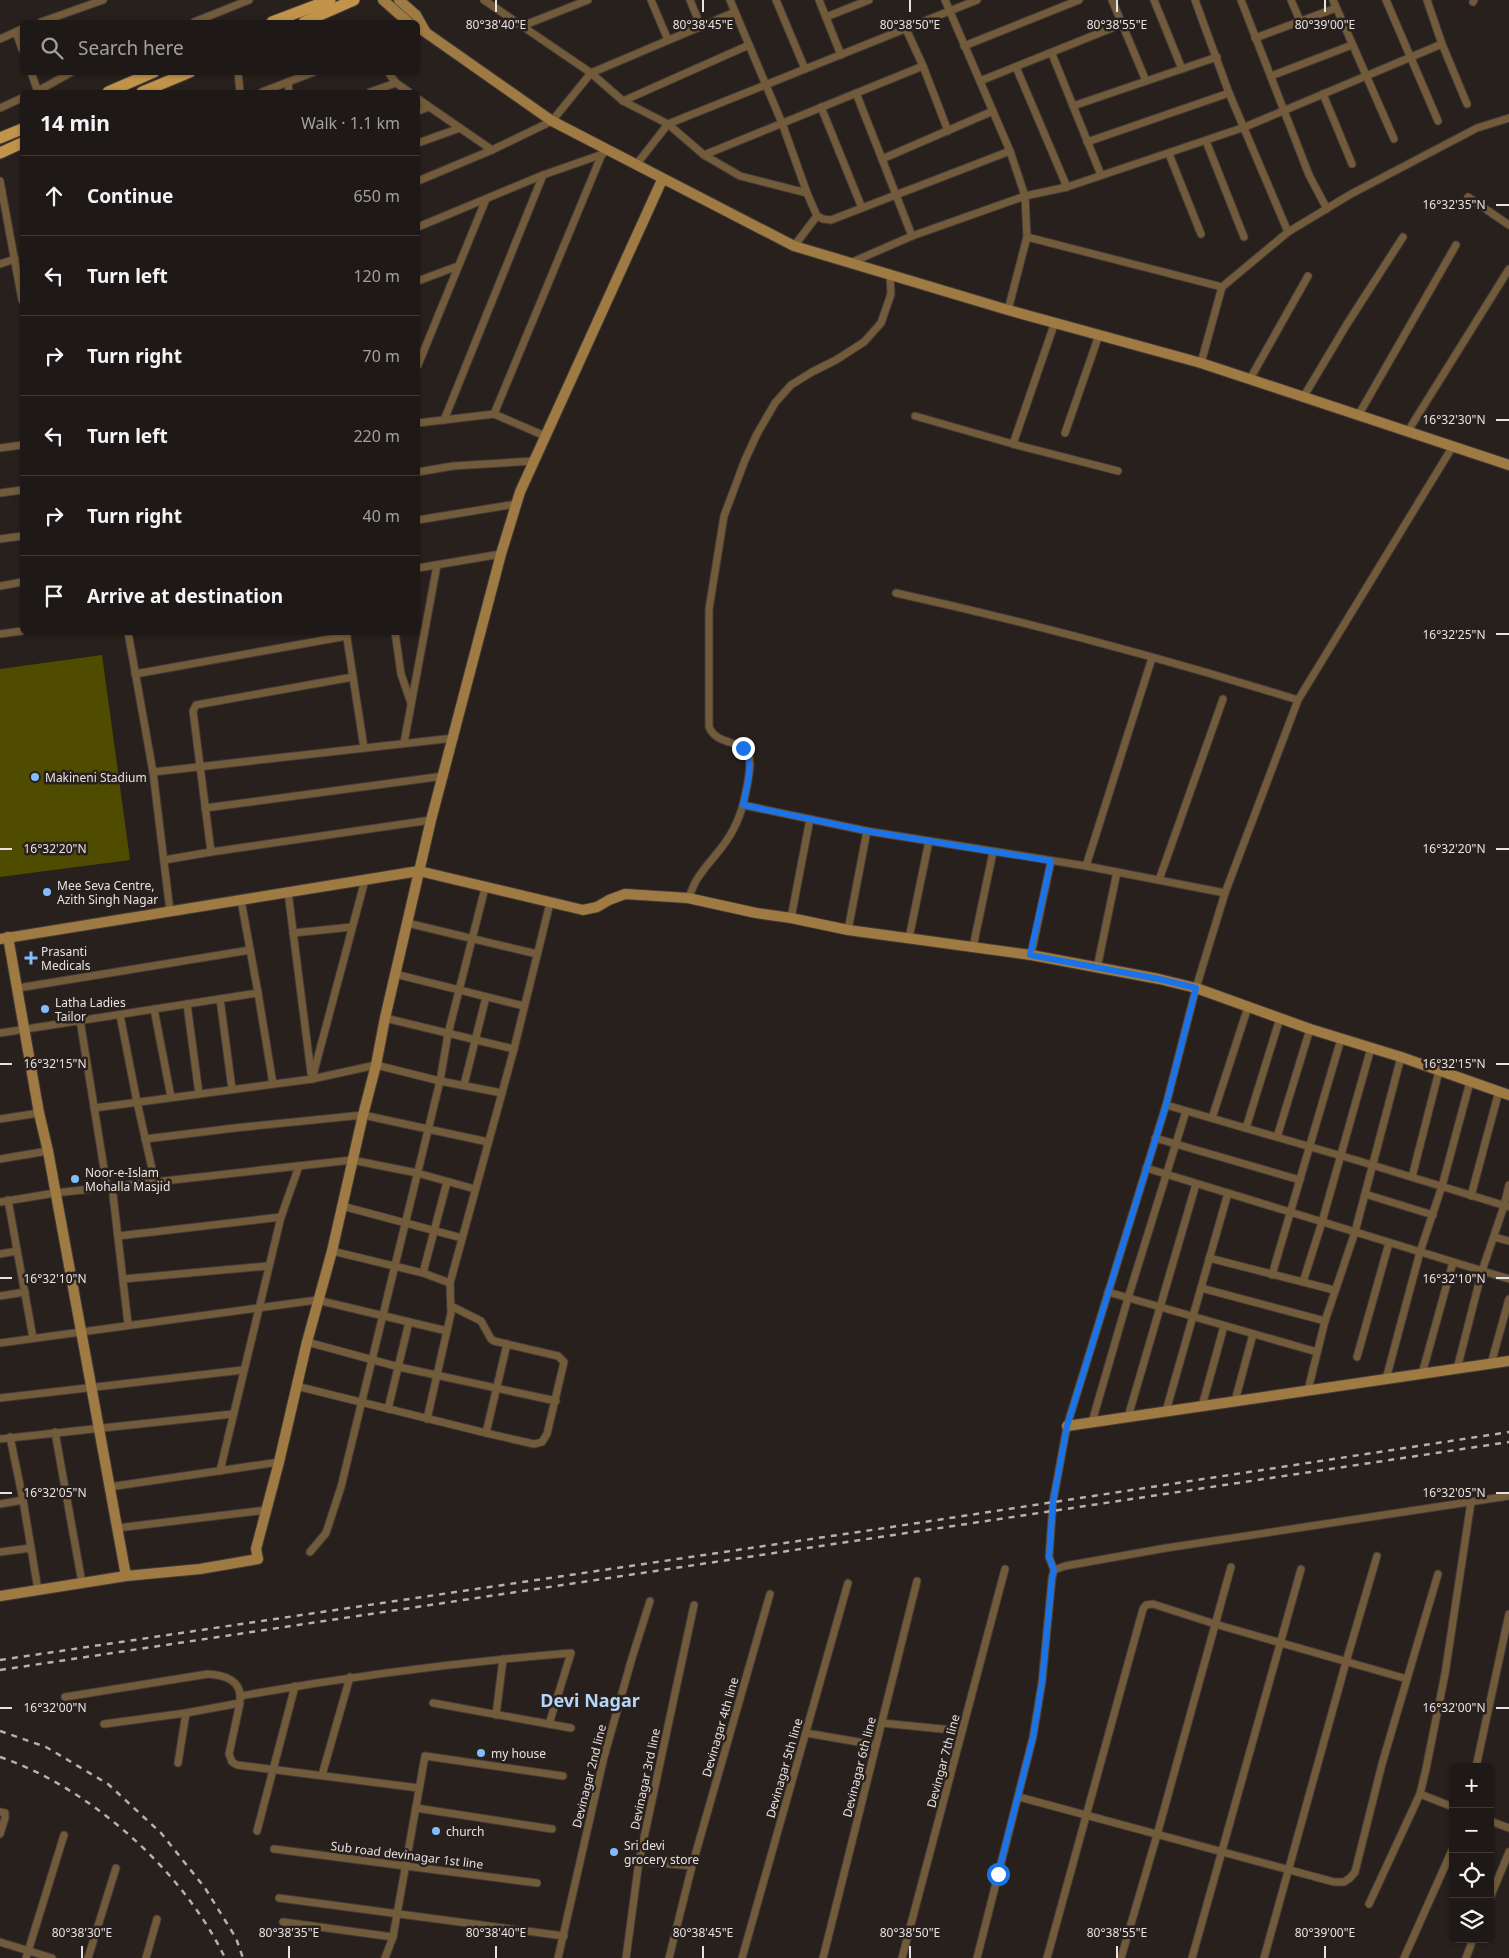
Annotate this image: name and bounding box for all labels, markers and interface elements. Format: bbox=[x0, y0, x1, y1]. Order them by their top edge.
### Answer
text: 80°38'40"E bbox=[466, 16, 526, 33]
text: 80°38'45"E bbox=[673, 16, 733, 33]
text: 80°38'50"E bbox=[880, 16, 940, 33]
text: 80°38'55"E bbox=[1087, 16, 1147, 33]
text: 80°39'00"E bbox=[1295, 16, 1355, 33]
search box bbox=[20, 20, 420, 75]
icon: search bbox=[38, 34, 66, 62]
text: Search here bbox=[78, 35, 184, 61]
text: 14 min bbox=[40, 109, 110, 137]
text: Walk · 1.1 km bbox=[301, 112, 400, 134]
icon: ahead bbox=[40, 182, 68, 210]
text: Continue bbox=[87, 183, 173, 209]
text: 650 m bbox=[353, 185, 400, 207]
text: 16°32'35"N bbox=[1422, 196, 1486, 213]
icon: left bbox=[40, 262, 68, 290]
text: Turn left bbox=[87, 263, 168, 289]
text: 120 m bbox=[353, 265, 400, 287]
icon: right bbox=[40, 342, 68, 370]
text: Turn right bbox=[87, 343, 182, 369]
text: 70 m bbox=[363, 345, 400, 367]
text: 16°32'30"N bbox=[1422, 411, 1486, 428]
icon: left bbox=[40, 422, 68, 450]
text: Turn left bbox=[87, 423, 168, 449]
text: 220 m bbox=[353, 425, 400, 447]
icon: right bbox=[40, 502, 68, 530]
text: Turn right bbox=[87, 503, 182, 529]
text: 40 m bbox=[363, 505, 400, 527]
icon: arrive bbox=[40, 582, 68, 610]
text: Arrive at destination bbox=[87, 583, 283, 609]
text: 16°32'25"N bbox=[1422, 626, 1486, 643]
route end bbox=[732, 737, 755, 760]
place label: Makineni Stadium bbox=[45, 769, 147, 786]
marker: Makineni Stadium bbox=[29, 771, 41, 783]
text: 16°32'20"N bbox=[23, 840, 87, 857]
text: 16°32'20"N bbox=[1422, 840, 1486, 857]
place label: Mee Seva Centre, Azith Singh Nagar bbox=[57, 877, 158, 908]
marker: Mee Seva Centre, Azith Singh Nagar bbox=[41, 886, 53, 898]
place label: Prasanti Medicals bbox=[41, 943, 91, 974]
marker: Prasanti Medicals bbox=[25, 952, 37, 964]
place label: Latha Ladies Tailor bbox=[55, 994, 126, 1025]
marker: Latha Ladies Tailor bbox=[39, 1003, 51, 1015]
text: 16°32'15"N bbox=[23, 1055, 87, 1072]
text: 16°32'15"N bbox=[1422, 1055, 1486, 1072]
place label: Noor-e-Islam Mohalla Masjid bbox=[85, 1164, 170, 1195]
marker: Noor-e-Islam Mohalla Masjid bbox=[69, 1173, 81, 1185]
text: 16°32'10"N bbox=[23, 1270, 87, 1287]
text: 16°32'10"N bbox=[1422, 1270, 1486, 1287]
text: 16°32'05"N bbox=[23, 1484, 87, 1501]
text: 16°32'05"N bbox=[1422, 1484, 1486, 1501]
street label: Devinagar 4th line bbox=[698, 1675, 742, 1779]
district label: Devi Nagar bbox=[540, 1688, 640, 1712]
text: 16°32'00"N bbox=[23, 1699, 87, 1716]
text: 16°32'00"N bbox=[1422, 1699, 1486, 1716]
street label: Devingar 7th line bbox=[922, 1712, 964, 1810]
street label: Devinagar 6th line bbox=[838, 1715, 880, 1819]
street label: Devinagar 5th line bbox=[762, 1716, 806, 1820]
street label: Devinagar 2nd line bbox=[568, 1722, 610, 1829]
street label: Devinagar 3rd line bbox=[626, 1727, 664, 1831]
place label: my house bbox=[491, 1745, 546, 1762]
marker: my house bbox=[475, 1747, 487, 1759]
map controls bbox=[1449, 1763, 1494, 1943]
button: + bbox=[1449, 1763, 1494, 1808]
button: − bbox=[1449, 1808, 1494, 1853]
place label: church bbox=[446, 1823, 484, 1840]
marker: church bbox=[430, 1825, 442, 1837]
street label: Sub road devinagar 1st line bbox=[330, 1837, 484, 1873]
place label: Sri devi grocery store bbox=[624, 1837, 699, 1868]
marker: Sri devi grocery store bbox=[608, 1846, 620, 1858]
button: locate bbox=[1449, 1853, 1494, 1898]
route start bbox=[987, 1863, 1010, 1886]
button: layers bbox=[1449, 1898, 1494, 1943]
text: 80°38'30"E bbox=[52, 1924, 112, 1941]
text: 80°38'35"E bbox=[259, 1924, 319, 1941]
text: 80°38'40"E bbox=[466, 1924, 526, 1941]
text: 80°38'45"E bbox=[673, 1924, 733, 1941]
text: 80°38'50"E bbox=[880, 1924, 940, 1941]
text: 80°38'55"E bbox=[1087, 1924, 1147, 1941]
text: 80°39'00"E bbox=[1295, 1924, 1355, 1941]

